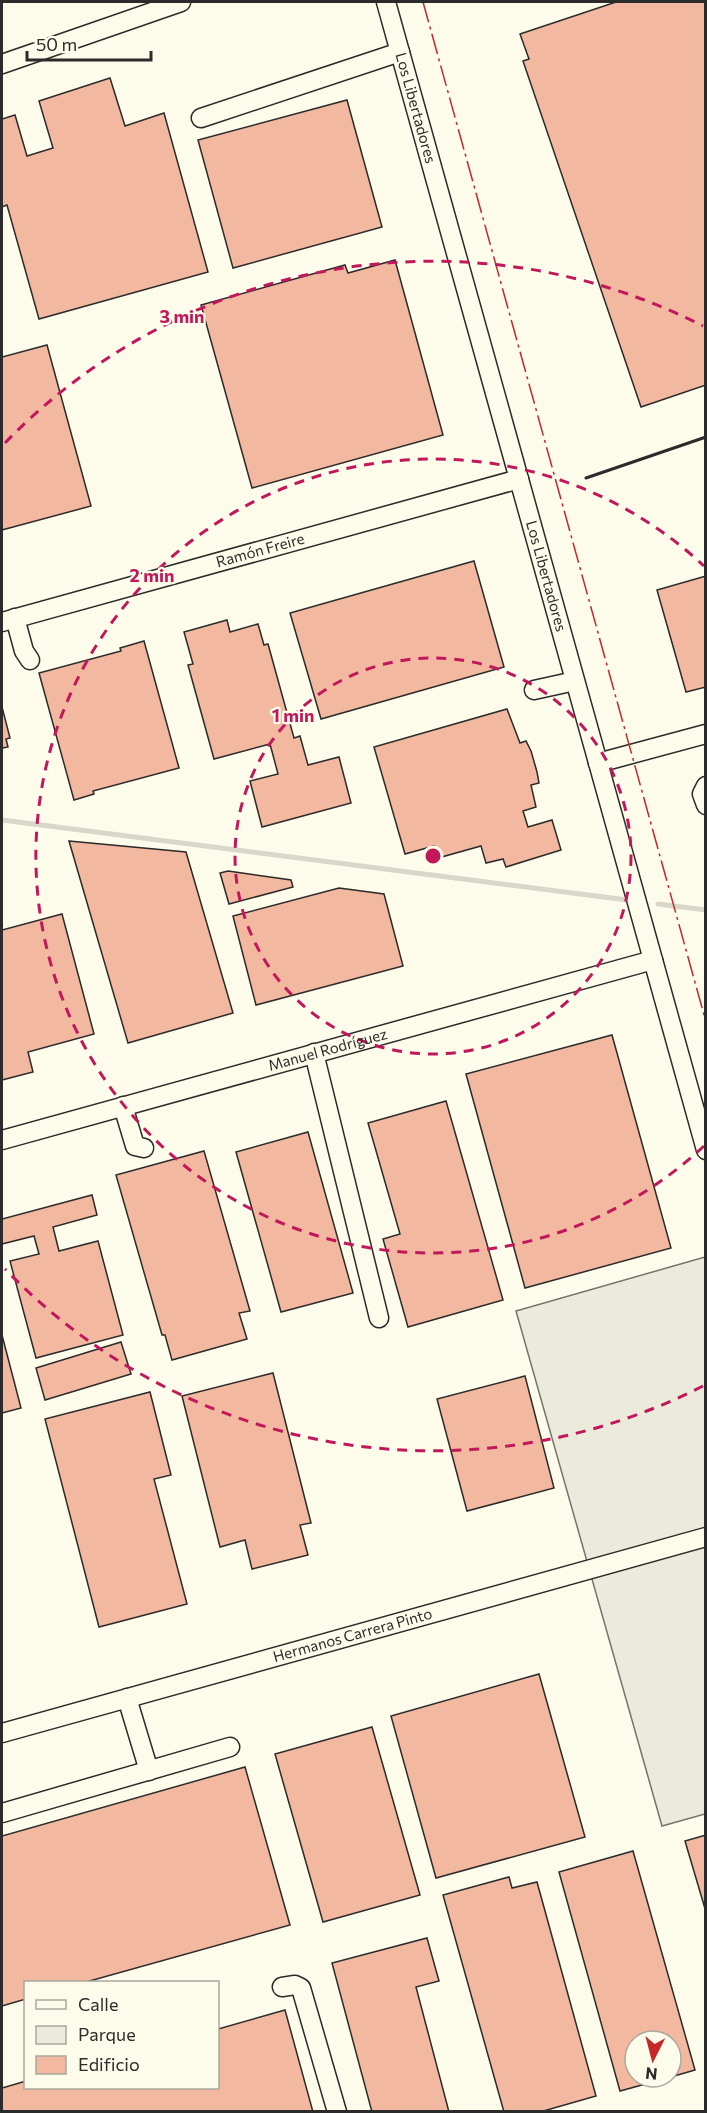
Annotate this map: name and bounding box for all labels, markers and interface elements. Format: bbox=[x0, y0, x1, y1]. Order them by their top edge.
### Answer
scale bar bbox=[27, 24, 152, 62]
text: 50 m bbox=[36, 33, 77, 55]
street label: Los Libertadores bbox=[392, 50, 441, 165]
text: 3 min bbox=[159, 305, 205, 327]
street label: Los Libertadores bbox=[523, 518, 571, 634]
street label: Ramón Freire bbox=[214, 529, 306, 570]
text: 2 min bbox=[130, 564, 174, 586]
text: 1 min bbox=[272, 704, 314, 726]
centre of rings bbox=[423, 846, 443, 866]
street label: Manuel Rodríguez bbox=[266, 1024, 389, 1074]
street label: Hermanos Carrera Pinto bbox=[271, 1604, 434, 1665]
legend bbox=[24, 1981, 219, 2089]
text: Calle bbox=[78, 1993, 118, 2015]
text: Parque bbox=[78, 2023, 136, 2045]
north arrow bbox=[623, 2029, 683, 2089]
text: Edificio bbox=[78, 2053, 140, 2075]
text: N bbox=[644, 2064, 658, 2084]

